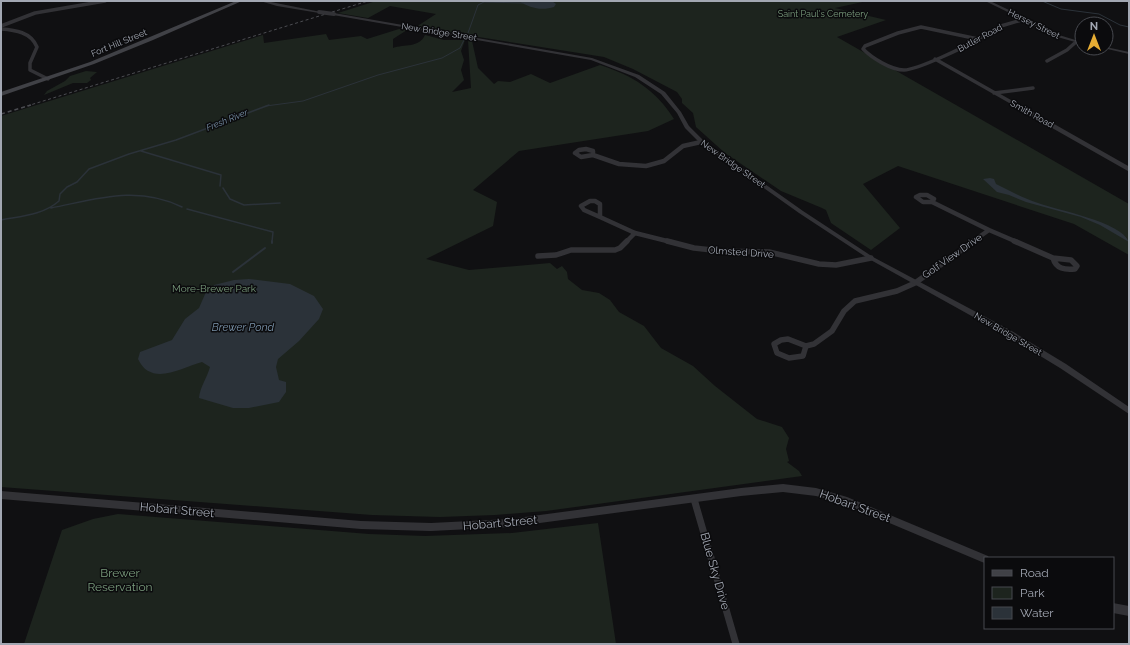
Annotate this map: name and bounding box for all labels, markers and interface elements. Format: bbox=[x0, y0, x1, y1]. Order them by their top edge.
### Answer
street label: Hersey Street bbox=[1006, 7, 1062, 41]
park label: Saint Paul's Cemetery bbox=[778, 9, 868, 19]
north arrow bbox=[1074, 16, 1114, 56]
text: N bbox=[1090, 20, 1098, 33]
street label: New Bridge Street bbox=[401, 21, 477, 43]
street label: Butler Road bbox=[956, 22, 1004, 54]
street label: Fort Hill Street bbox=[90, 27, 148, 59]
street label: Smith Road bbox=[1009, 98, 1056, 130]
water label: Fresh River bbox=[205, 107, 250, 133]
street label: New Bridge Street bbox=[699, 138, 767, 190]
street label: Golf View Drive bbox=[920, 231, 984, 281]
street label: Olmsted Drive bbox=[708, 244, 774, 260]
park label: More-Brewer Park bbox=[172, 283, 257, 294]
street label: New Bridge Street bbox=[973, 311, 1043, 357]
water label: Brewer Pond bbox=[212, 321, 275, 334]
street label: Hobart Street bbox=[818, 487, 892, 525]
street label: Hobart Street bbox=[139, 500, 215, 520]
street label: Hobart Street bbox=[462, 513, 538, 533]
street label: Blue Sky Drive bbox=[697, 531, 733, 611]
legend bbox=[984, 557, 1114, 629]
park label: Brewer Reservation bbox=[87, 566, 153, 594]
text: Road bbox=[1020, 566, 1049, 580]
text: Park bbox=[1020, 586, 1045, 600]
text: Water bbox=[1020, 606, 1054, 620]

